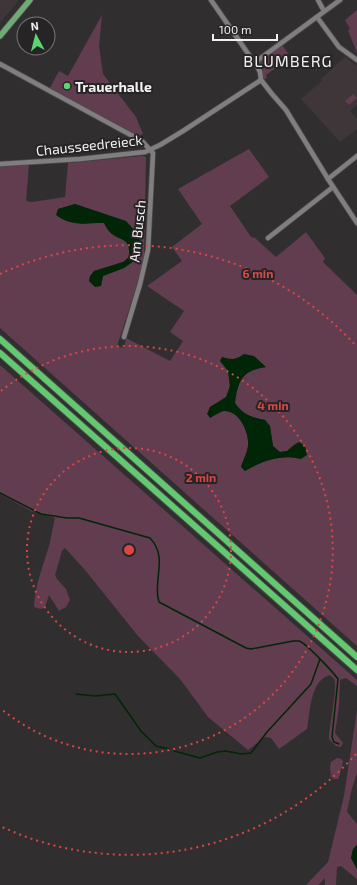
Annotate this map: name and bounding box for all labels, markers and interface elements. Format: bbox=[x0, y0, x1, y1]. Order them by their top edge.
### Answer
north arrow bbox=[16, 16, 56, 56]
scale bar bbox=[213, 16, 277, 42]
text: N bbox=[30, 19, 40, 33]
text: 100 m bbox=[219, 22, 251, 36]
district label: BLUMBERG bbox=[243, 51, 333, 70]
place label: Trauerhalle bbox=[75, 78, 152, 95]
marker: Trauerhalle bbox=[62, 81, 72, 91]
street label: Chausseedreieck bbox=[35, 131, 143, 159]
street label: Am Busch bbox=[125, 199, 149, 263]
text: 6 min bbox=[243, 266, 273, 280]
text: 4 min bbox=[257, 398, 289, 412]
text: 2 min bbox=[186, 470, 216, 484]
centre of rings bbox=[122, 543, 136, 557]

